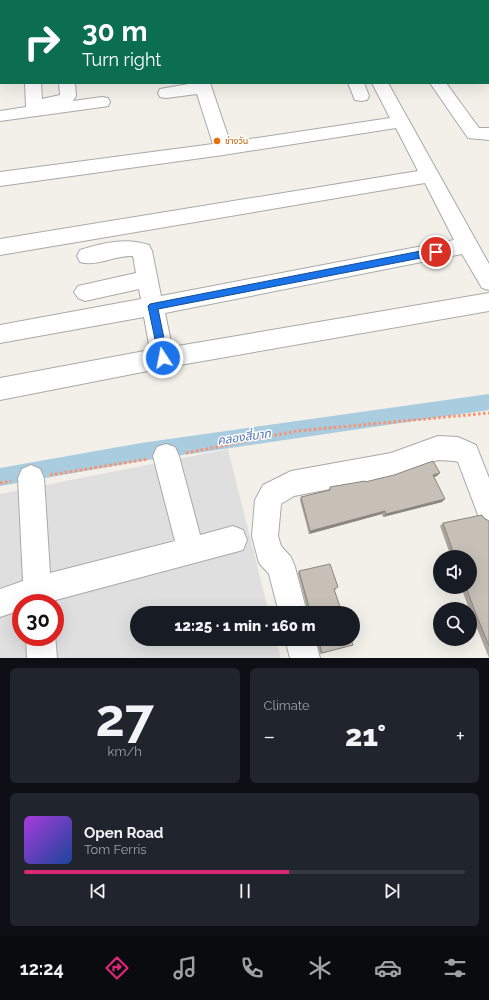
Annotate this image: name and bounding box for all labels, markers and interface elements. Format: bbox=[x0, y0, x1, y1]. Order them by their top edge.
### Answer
text: 30 m bbox=[82, 15, 148, 48]
icon: right bbox=[16, 16, 68, 68]
text: Turn right bbox=[82, 49, 161, 70]
marker: ช่างวัน bbox=[212, 136, 222, 146]
place label: ช่างวัน bbox=[225, 136, 248, 146]
pin bbox=[419, 235, 453, 269]
icon: arrive bbox=[425, 241, 447, 263]
position arrow bbox=[142, 337, 184, 379]
water label: คลองสี่บาท bbox=[216, 424, 272, 448]
map controls bbox=[433, 550, 477, 646]
button: sound bbox=[433, 550, 477, 594]
speed limit sign: 30 bbox=[12, 594, 64, 646]
button: search bbox=[433, 602, 477, 646]
text: 12:25 · 1 min · 160 m bbox=[175, 617, 315, 635]
text: 27 bbox=[95, 687, 154, 748]
text: Climate bbox=[264, 698, 310, 713]
text: 21° bbox=[345, 718, 386, 753]
text: − bbox=[264, 723, 275, 749]
text: + bbox=[456, 723, 465, 749]
text: km/h bbox=[108, 744, 142, 759]
text: Open Road bbox=[84, 824, 164, 842]
text: Tom Ferris bbox=[84, 842, 147, 857]
icon: previous bbox=[87, 880, 109, 902]
icon: pause bbox=[234, 880, 256, 902]
icon: next bbox=[381, 880, 403, 902]
icon: directions bbox=[103, 954, 131, 982]
icon: music bbox=[171, 954, 199, 982]
icon: phone bbox=[238, 954, 266, 982]
icon: climate bbox=[306, 954, 334, 982]
icon: car bbox=[374, 954, 402, 982]
icon: filters bbox=[441, 954, 469, 982]
text: 12:24 bbox=[20, 958, 64, 979]

